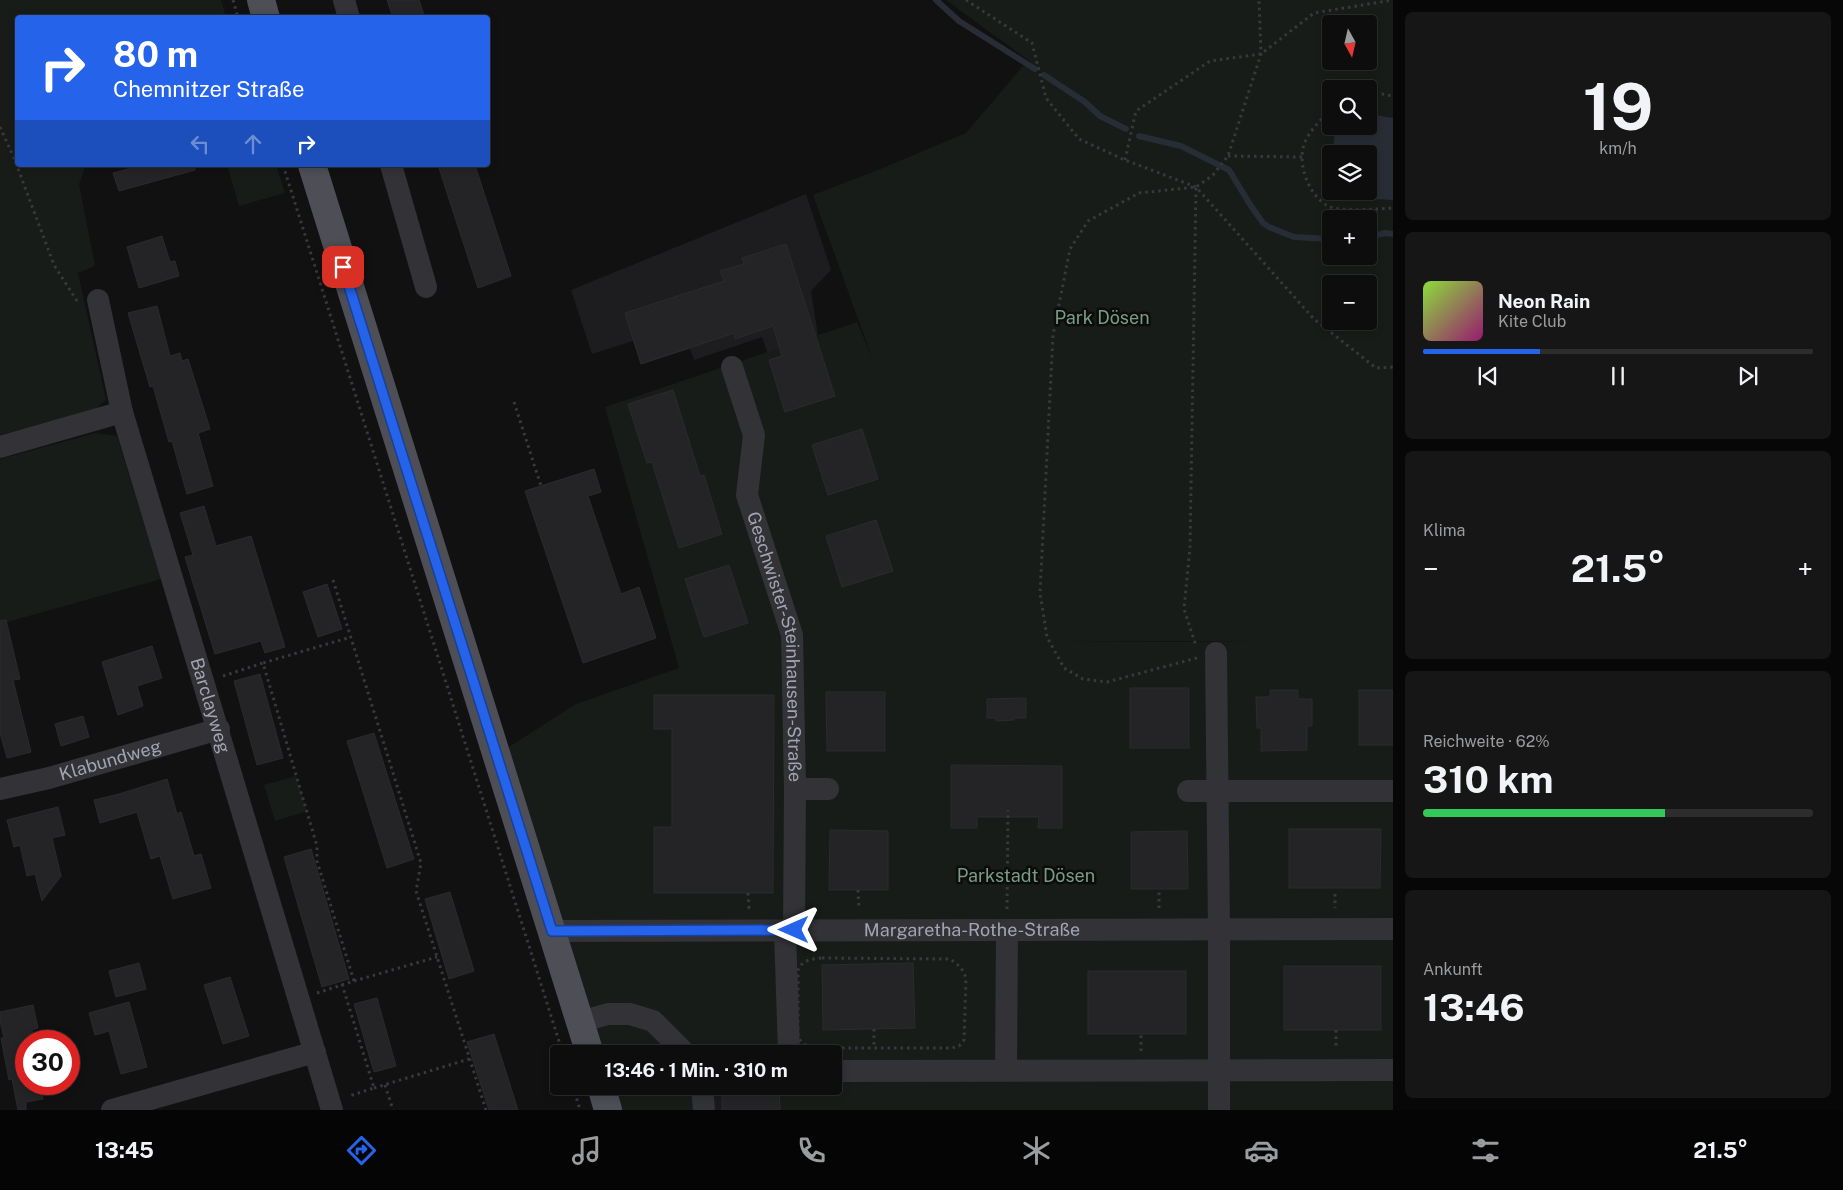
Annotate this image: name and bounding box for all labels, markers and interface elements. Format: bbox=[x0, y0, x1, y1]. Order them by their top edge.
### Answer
north arrow bbox=[1322, 15, 1378, 70]
map controls bbox=[1322, 15, 1377, 330]
text: 80 m bbox=[113, 34, 198, 75]
icon: right bbox=[30, 35, 95, 100]
text: 19 bbox=[1583, 68, 1653, 145]
text: Chemnitzer Straße bbox=[113, 76, 305, 102]
button: search bbox=[1322, 80, 1377, 135]
icon: left bbox=[186, 130, 214, 158]
icon: ahead bbox=[239, 130, 267, 158]
icon: right bbox=[292, 130, 320, 158]
text: km/h bbox=[1599, 139, 1637, 158]
button: layers bbox=[1322, 145, 1377, 200]
button: + bbox=[1322, 210, 1377, 265]
pin bbox=[322, 246, 364, 288]
icon: arrive bbox=[329, 253, 357, 281]
button: − bbox=[1322, 275, 1377, 330]
text: Neon Rain bbox=[1498, 290, 1590, 312]
park label: Park Dösen bbox=[1054, 307, 1150, 328]
text: Kite Club bbox=[1498, 312, 1566, 331]
icon: previous bbox=[1474, 362, 1502, 390]
icon: pause bbox=[1604, 362, 1632, 390]
icon: next bbox=[1734, 362, 1762, 390]
street label: Geschwister-Steinhausen-Straße bbox=[743, 509, 806, 782]
text: Klima bbox=[1423, 521, 1465, 540]
text: 21.5° bbox=[1571, 546, 1665, 591]
text: − bbox=[1423, 552, 1439, 585]
text: + bbox=[1797, 552, 1813, 585]
street label: Barclayweg bbox=[186, 655, 235, 756]
text: Reichweite · 62% bbox=[1423, 732, 1550, 751]
street label: Klabundweg bbox=[57, 735, 164, 785]
text: 310 km bbox=[1423, 757, 1554, 802]
park label: Parkstadt Dösen bbox=[957, 865, 1095, 886]
position arrow bbox=[767, 903, 819, 955]
street label: Margaretha-Rothe-Straße bbox=[864, 919, 1080, 940]
text: Ankunft bbox=[1423, 960, 1483, 979]
text: 13:46 bbox=[1423, 985, 1525, 1030]
speed limit sign: 30 bbox=[15, 1030, 80, 1095]
text: 13:46 · 1 Min. · 310 m bbox=[604, 1059, 788, 1081]
icon: directions bbox=[344, 1133, 379, 1168]
icon: music bbox=[569, 1133, 604, 1168]
icon: phone bbox=[794, 1133, 829, 1168]
icon: climate bbox=[1019, 1133, 1054, 1168]
icon: car bbox=[1244, 1133, 1279, 1168]
icon: filters bbox=[1468, 1133, 1503, 1168]
text: 13:45 bbox=[95, 1137, 154, 1163]
text: 21.5° bbox=[1693, 1137, 1748, 1163]

